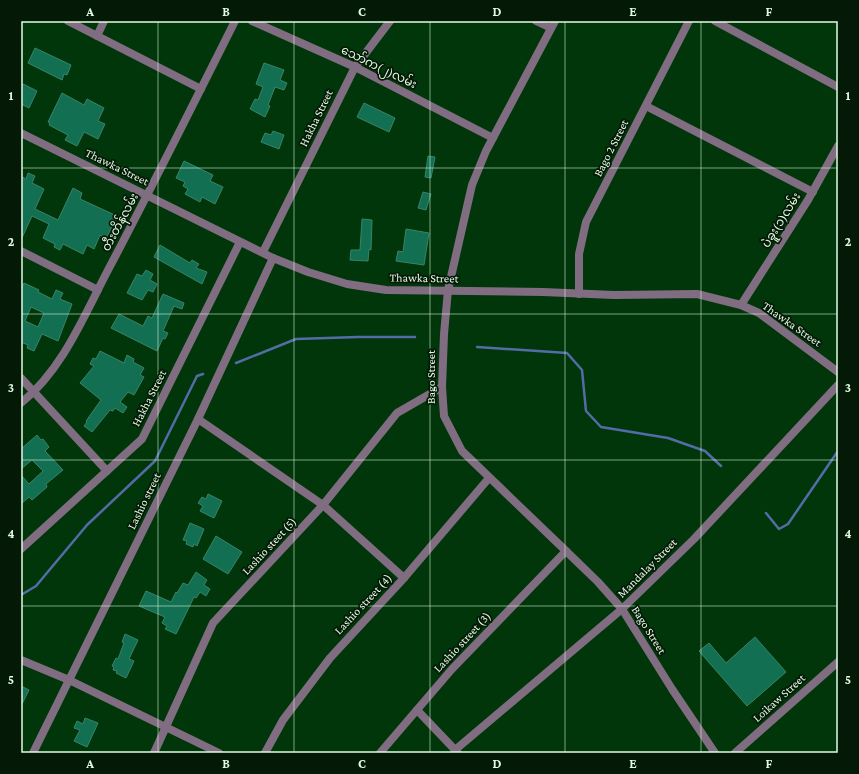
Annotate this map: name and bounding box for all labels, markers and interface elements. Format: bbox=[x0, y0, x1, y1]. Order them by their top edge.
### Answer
text: A bbox=[85, 4, 94, 19]
text: B bbox=[222, 4, 230, 19]
text: C bbox=[358, 4, 366, 19]
text: D bbox=[493, 4, 502, 19]
text: E bbox=[629, 4, 637, 19]
text: F bbox=[766, 4, 773, 19]
street label: သော်က(၂)လမ်း bbox=[338, 41, 420, 94]
street label: Hakha Street bbox=[296, 86, 336, 149]
text: 1 bbox=[9, 88, 14, 103]
text: 1 bbox=[846, 88, 851, 103]
street label: Bago 2 Street bbox=[591, 116, 632, 179]
street label: Thawka Street bbox=[83, 146, 152, 189]
street label: ပဲခူး(၁)လမ်း bbox=[757, 189, 806, 252]
street label: တီးတိန်လမ်း bbox=[97, 190, 144, 255]
text: 2 bbox=[8, 234, 15, 249]
text: 2 bbox=[845, 234, 852, 249]
street label: Thawka Street bbox=[389, 270, 460, 286]
street label: Thawka Street bbox=[760, 299, 825, 350]
street label: Bago Street bbox=[424, 349, 438, 404]
street label: Hakha Street bbox=[129, 367, 170, 429]
text: 3 bbox=[8, 380, 14, 395]
text: 3 bbox=[845, 380, 851, 395]
street label: Lashio street bbox=[124, 469, 164, 532]
street label: Lashio steet (5) bbox=[239, 514, 299, 578]
text: 4 bbox=[7, 526, 15, 541]
text: 4 bbox=[844, 526, 852, 541]
street label: Mandalay Street bbox=[614, 535, 680, 601]
street label: Lashio street (4) bbox=[331, 571, 395, 637]
street label: Bago Street bbox=[629, 603, 670, 658]
street label: Lashio street (3) bbox=[430, 609, 494, 675]
street label: Loikaw Street bbox=[750, 670, 809, 725]
text: 5 bbox=[8, 672, 14, 687]
text: 5 bbox=[845, 672, 851, 687]
text: A bbox=[85, 756, 94, 771]
text: B bbox=[222, 756, 230, 771]
text: C bbox=[358, 756, 366, 771]
text: D bbox=[493, 756, 502, 771]
text: E bbox=[629, 756, 637, 771]
text: F bbox=[766, 756, 773, 771]

